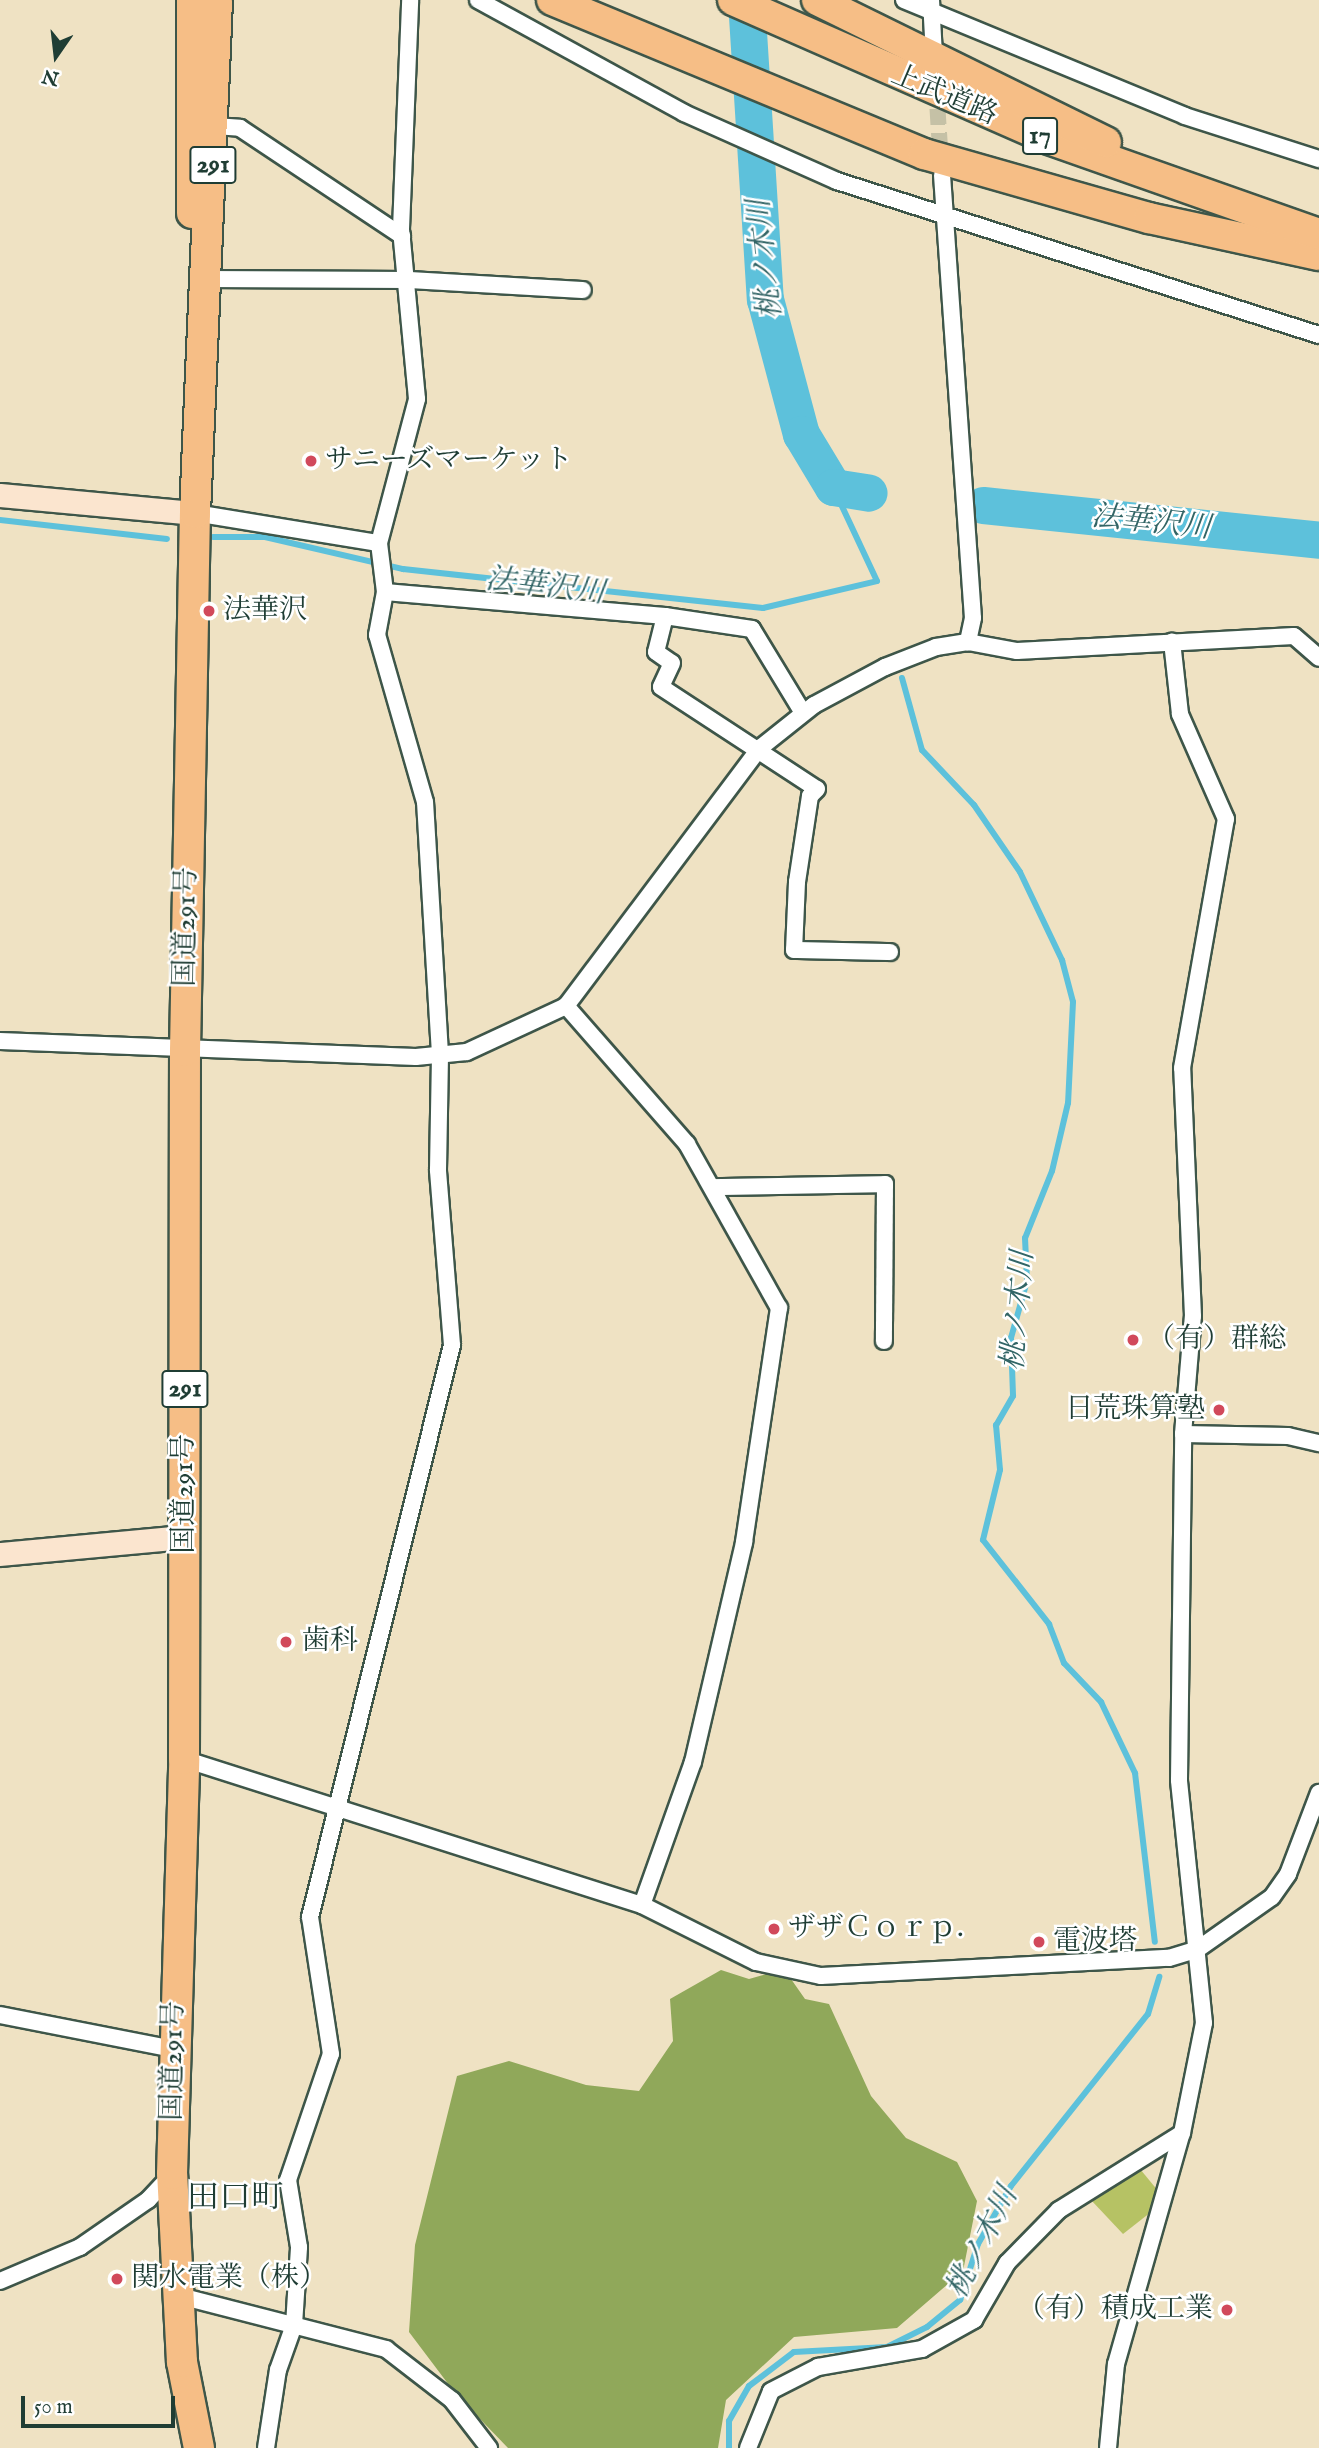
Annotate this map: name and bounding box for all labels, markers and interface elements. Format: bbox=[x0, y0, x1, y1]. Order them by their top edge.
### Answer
north arrow bbox=[21, 21, 91, 91]
street label: 上武道路 bbox=[886, 59, 1002, 133]
text: N bbox=[40, 63, 62, 90]
road number: 17 bbox=[1021, 113, 1059, 158]
road number: 291 bbox=[188, 142, 238, 188]
water label: 桃ノ木川 bbox=[742, 197, 790, 321]
place label: サニーズマーケット bbox=[325, 444, 577, 478]
marker: サニーズマーケット bbox=[303, 453, 319, 469]
water label: 法華沢川 bbox=[1089, 499, 1213, 547]
water label: 法華沢川 bbox=[483, 562, 607, 612]
place label: 法華沢 bbox=[223, 594, 307, 628]
marker: 法華沢 bbox=[201, 603, 217, 619]
street label: 国道291号 bbox=[169, 867, 205, 987]
water label: 桃ノ木川 bbox=[996, 1250, 1042, 1372]
place label: （有）群総 bbox=[1147, 1323, 1287, 1357]
marker: （有）群総 bbox=[1125, 1332, 1141, 1348]
road number: 291 bbox=[160, 1366, 210, 1412]
place label: 日荒珠算塾 bbox=[1065, 1393, 1205, 1427]
marker: 日荒珠算塾 bbox=[1211, 1402, 1227, 1418]
street label: 国道291号 bbox=[168, 1434, 202, 1554]
place label: 歯科 bbox=[302, 1625, 358, 1659]
marker: 歯科 bbox=[276, 1632, 296, 1652]
place label: ザザＣｏｒｐ． bbox=[788, 1912, 984, 1946]
marker: ザザＣｏｒｐ． bbox=[766, 1921, 782, 1937]
place label: 電波塔 bbox=[1053, 1925, 1137, 1959]
marker: 電波塔 bbox=[1031, 1934, 1047, 1950]
street label: 国道291号 bbox=[156, 2001, 192, 2121]
district label: 田口町 bbox=[187, 2180, 283, 2218]
water label: 桃ノ木川 bbox=[940, 2181, 1026, 2305]
place label: 関水電業（株） bbox=[131, 2262, 327, 2296]
marker: 関水電業（株） bbox=[109, 2271, 125, 2287]
place label: （有）積成工業 bbox=[1017, 2293, 1213, 2327]
marker: （有）積成工業 bbox=[1219, 2302, 1235, 2318]
scale bar bbox=[24, 2382, 178, 2426]
text: 50 m bbox=[34, 2394, 73, 2421]

